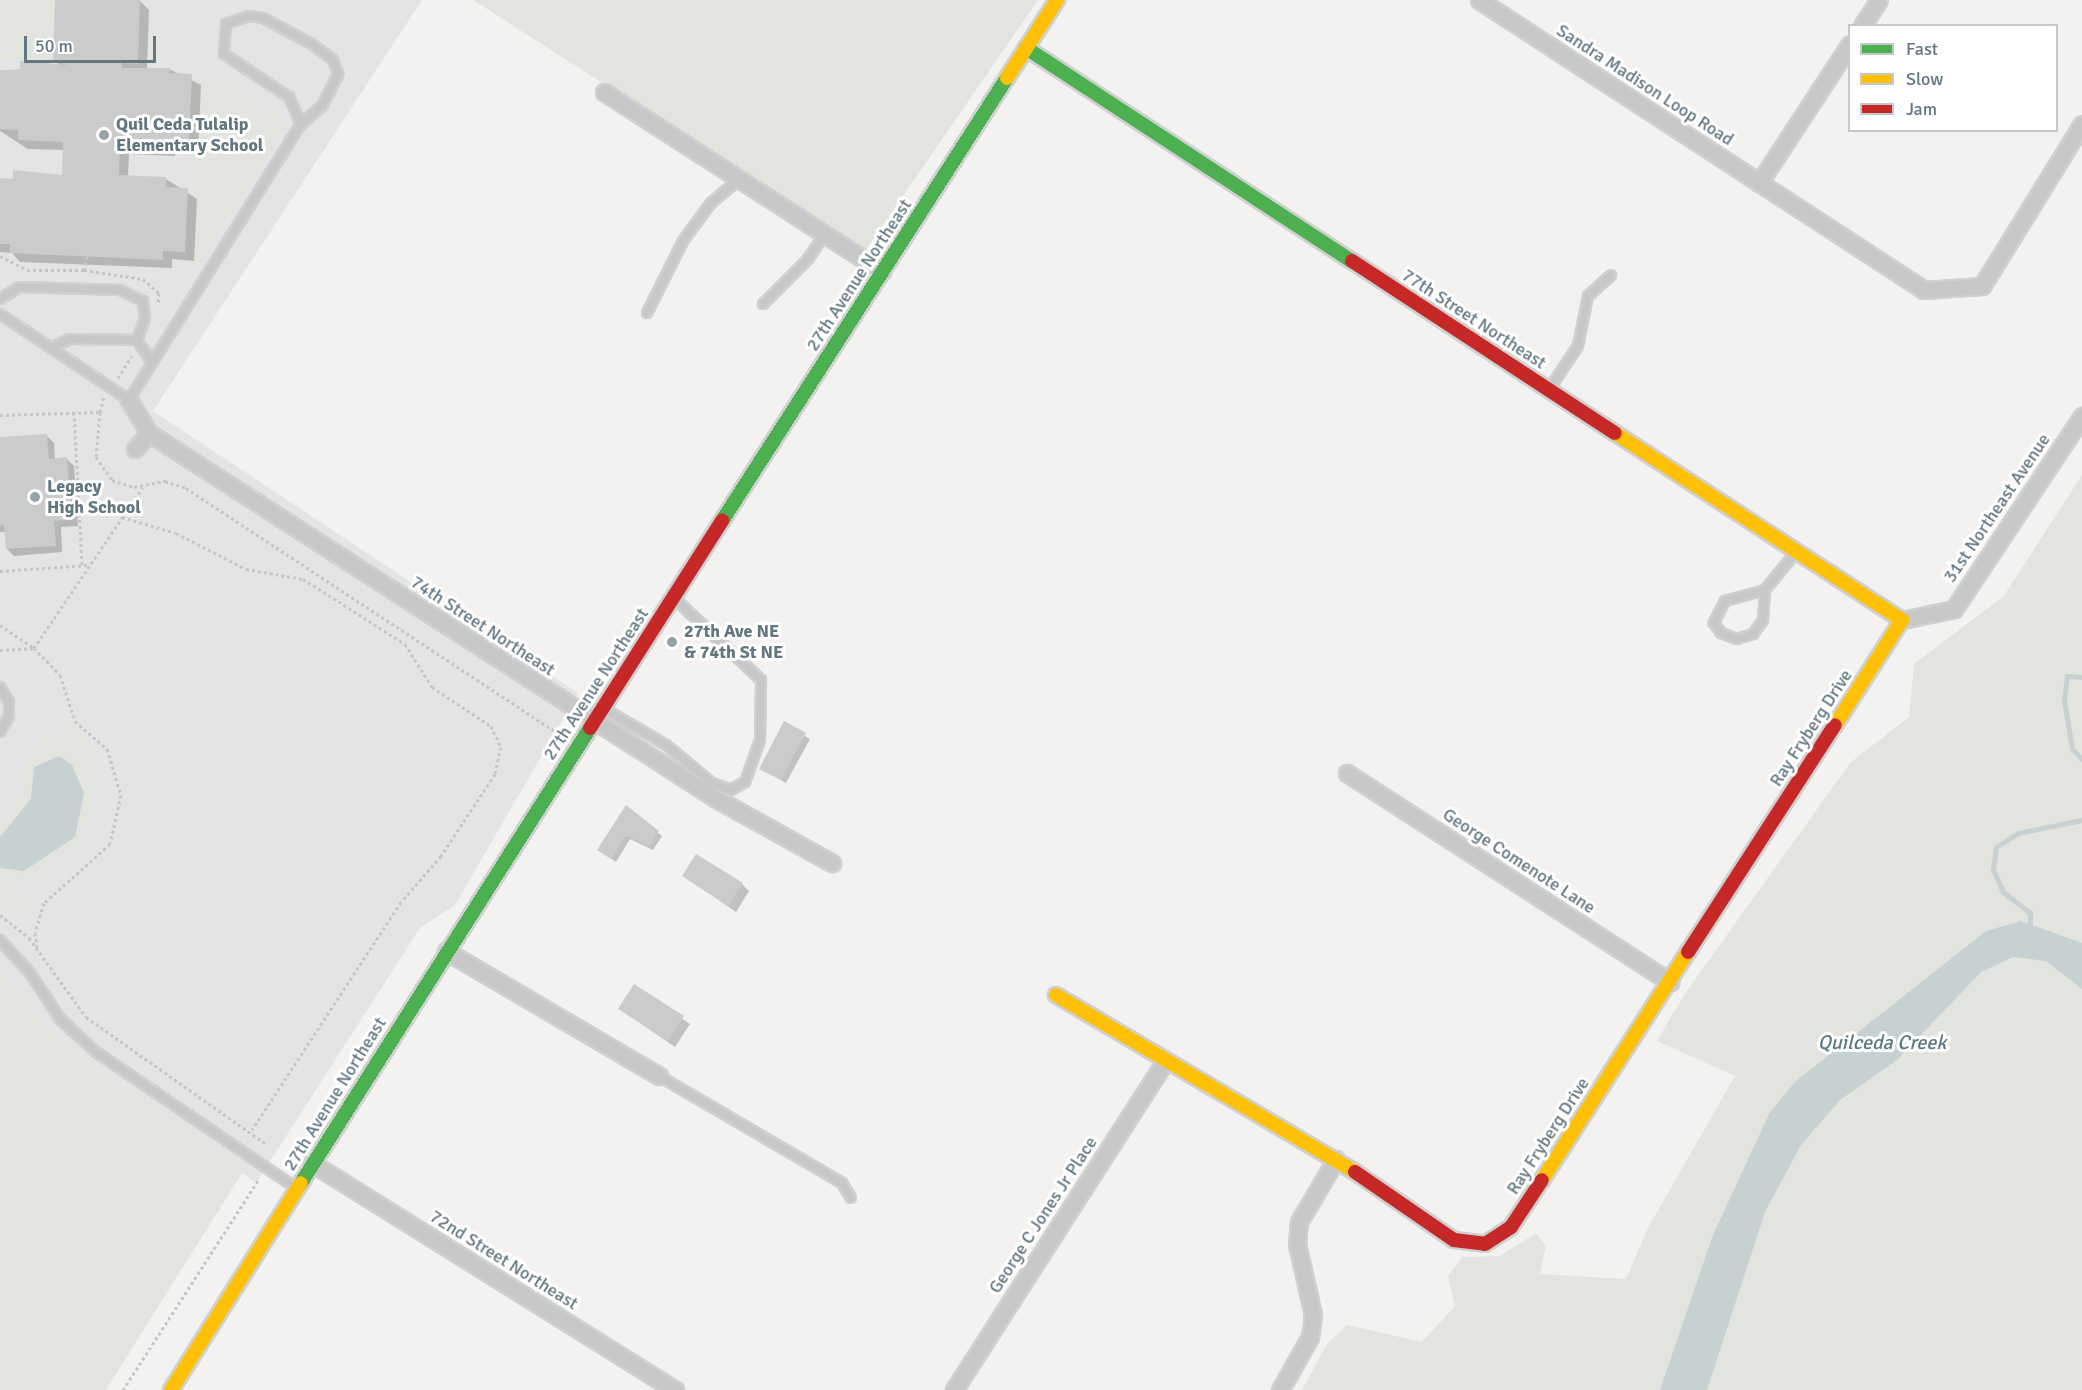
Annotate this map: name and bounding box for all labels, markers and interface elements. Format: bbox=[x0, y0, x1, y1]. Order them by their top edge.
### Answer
street label: Sandra Madison Loop Road bbox=[1552, 20, 1738, 150]
scale bar bbox=[27, 24, 159, 62]
legend bbox=[1848, 24, 2058, 132]
text: 50 m bbox=[35, 35, 73, 57]
text: Fast bbox=[1906, 38, 1938, 60]
text: Slow bbox=[1906, 68, 1943, 90]
text: Jam bbox=[1906, 98, 1937, 120]
place label: Quil Ceda Tulalip Elementary School bbox=[116, 114, 263, 156]
marker: Quil Ceda Tulalip Elementary School bbox=[97, 128, 111, 142]
street label: 27th Avenue Northeast bbox=[802, 195, 916, 355]
street label: 77th Street Northeast bbox=[1398, 264, 1550, 374]
street label: 31st Northeast Avenue bbox=[1939, 429, 2055, 587]
place label: Legacy High School bbox=[47, 476, 141, 518]
marker: Legacy High School bbox=[28, 490, 42, 504]
street label: 74th Street Northeast bbox=[407, 571, 559, 681]
street label: 27th Avenue Northeast bbox=[539, 604, 653, 764]
place label: 27th Ave NE & 74th St NE bbox=[684, 621, 783, 664]
marker: 27th Ave NE & 74th St NE bbox=[665, 635, 679, 649]
street label: Ray Fryberg Drive bbox=[1765, 665, 1857, 791]
street label: George Comenote Lane bbox=[1439, 804, 1599, 918]
street label: 27th Avenue Northeast bbox=[279, 1013, 391, 1175]
water label: Quilceda Creek bbox=[1818, 1030, 1946, 1054]
street label: Ray Fryberg Drive bbox=[1502, 1073, 1594, 1199]
street label: George C Jones Jr Place bbox=[984, 1133, 1102, 1297]
street label: 72nd Street Northeast bbox=[426, 1206, 582, 1314]

